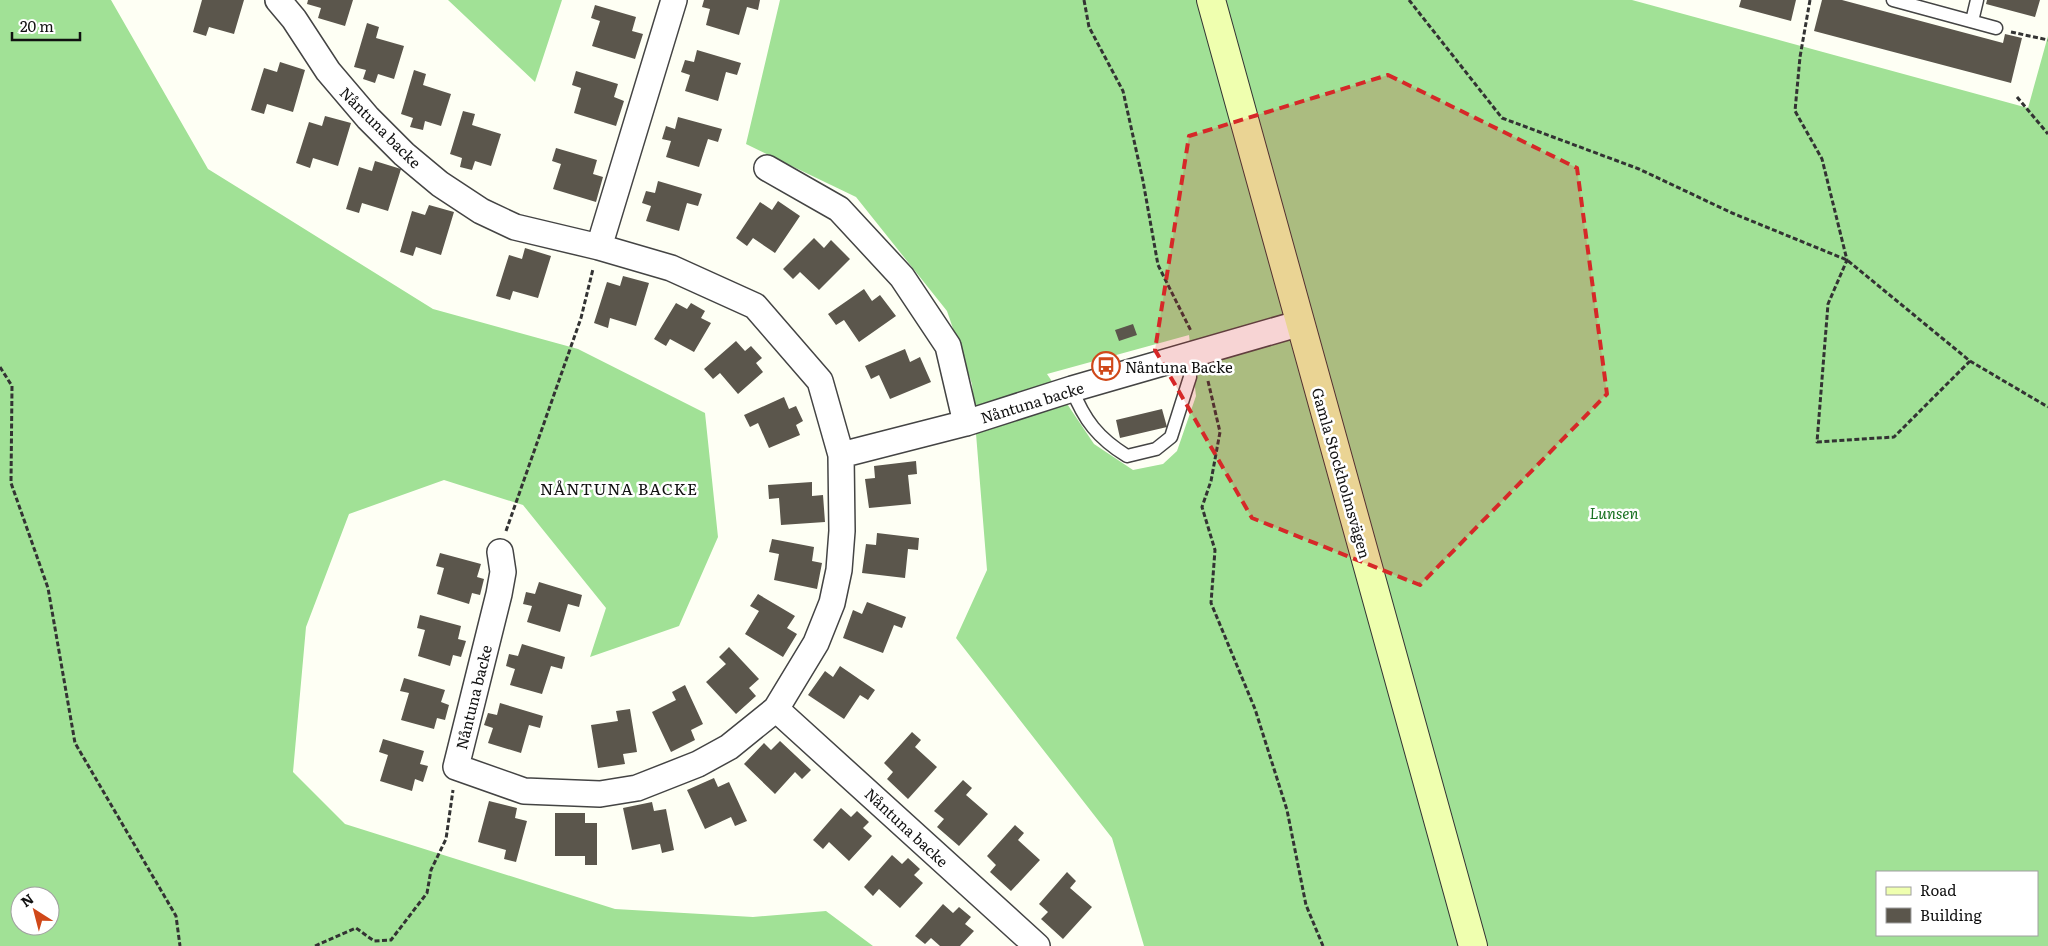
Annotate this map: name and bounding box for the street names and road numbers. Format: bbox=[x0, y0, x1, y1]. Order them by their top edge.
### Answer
street label: Nåntuna backe bbox=[335, 81, 427, 173]
street label: Nåntuna backe bbox=[978, 375, 1087, 429]
street label: Gamla Stockholmsvägen bbox=[1307, 385, 1377, 561]
street label: Nåntuna backe bbox=[449, 642, 497, 752]
street label: Nåntuna backe bbox=[860, 782, 954, 872]

